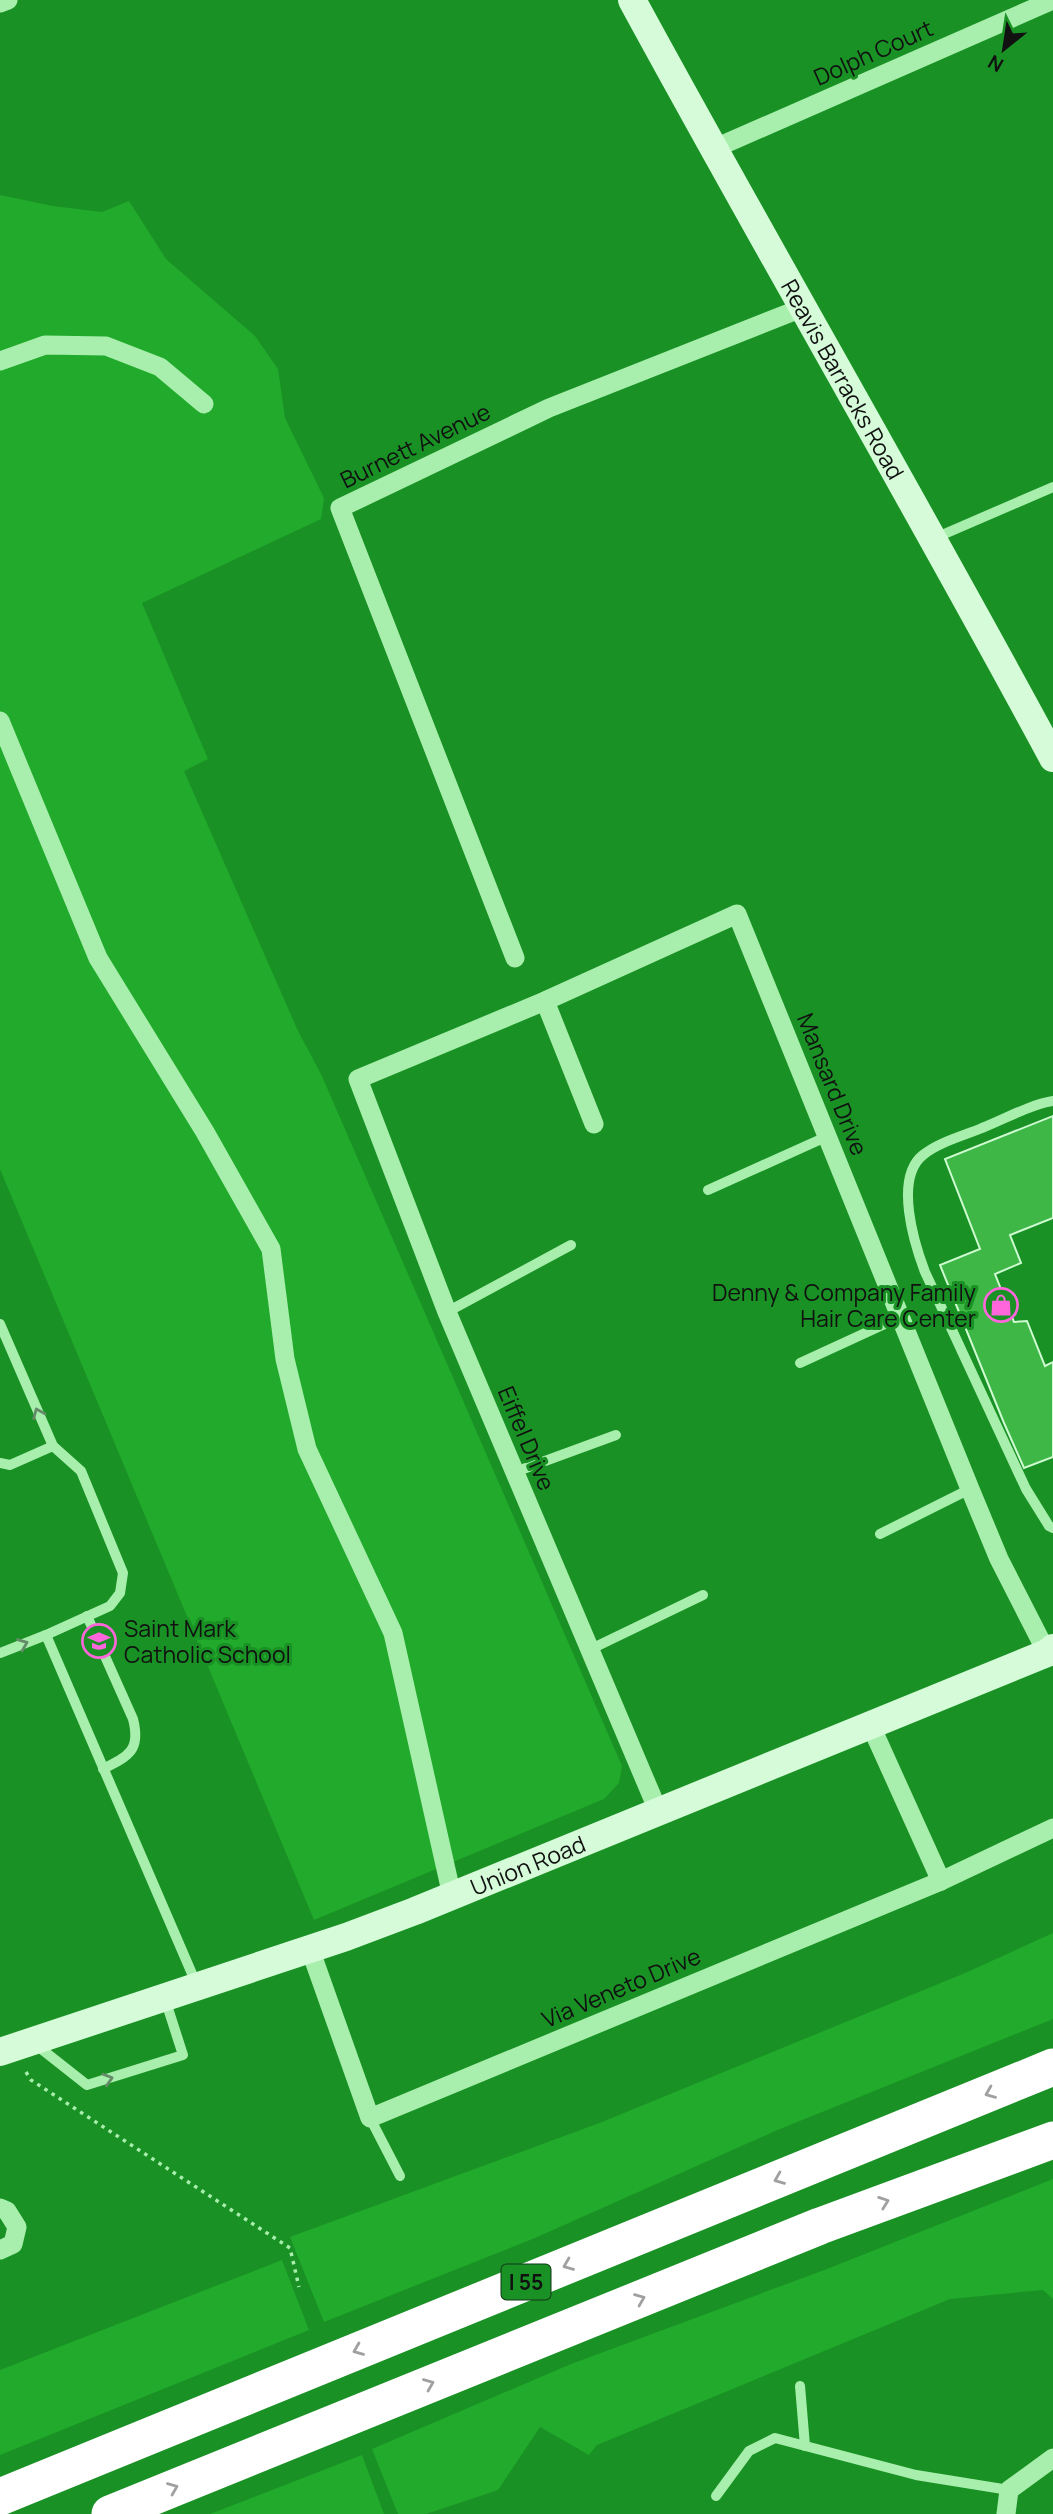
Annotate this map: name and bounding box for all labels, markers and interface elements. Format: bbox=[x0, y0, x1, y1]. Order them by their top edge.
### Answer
street label: Dolph Court bbox=[808, 11, 938, 93]
north arrow bbox=[969, 14, 1039, 84]
text: N bbox=[983, 49, 1008, 78]
street label: Reavis Barracks Road bbox=[774, 273, 912, 485]
street label: Burnett Avenue bbox=[335, 395, 495, 495]
street label: Mansard Drive bbox=[790, 1008, 876, 1160]
place label: Denny & Company Family Hair Care Center bbox=[712, 1276, 976, 1334]
shop icon: Denny & Company Family Hair Care Center bbox=[982, 1286, 1020, 1324]
street label: Eiffel Drive bbox=[491, 1381, 563, 1495]
one-way arrow bbox=[32, 1408, 46, 1420]
place label: Saint Mark Catholic School bbox=[124, 1612, 291, 1670]
school or university icon: Saint Mark Catholic School bbox=[80, 1622, 118, 1660]
one-way arrow bbox=[16, 1638, 29, 1652]
street label: Union Road bbox=[465, 1827, 590, 1903]
street label: Via Veneto Drive bbox=[537, 1939, 705, 2035]
one-way arrow bbox=[102, 2072, 114, 2087]
one-way arrow bbox=[984, 2084, 996, 2098]
one-way arrow bbox=[774, 2170, 786, 2184]
one-way arrow bbox=[877, 2196, 889, 2210]
one-way arrow bbox=[563, 2256, 575, 2270]
road number: I 55 bbox=[502, 2264, 550, 2300]
one-way arrow bbox=[633, 2293, 645, 2307]
one-way arrow bbox=[352, 2342, 364, 2356]
one-way arrow bbox=[422, 2378, 435, 2392]
one-way arrow bbox=[166, 2483, 178, 2497]

